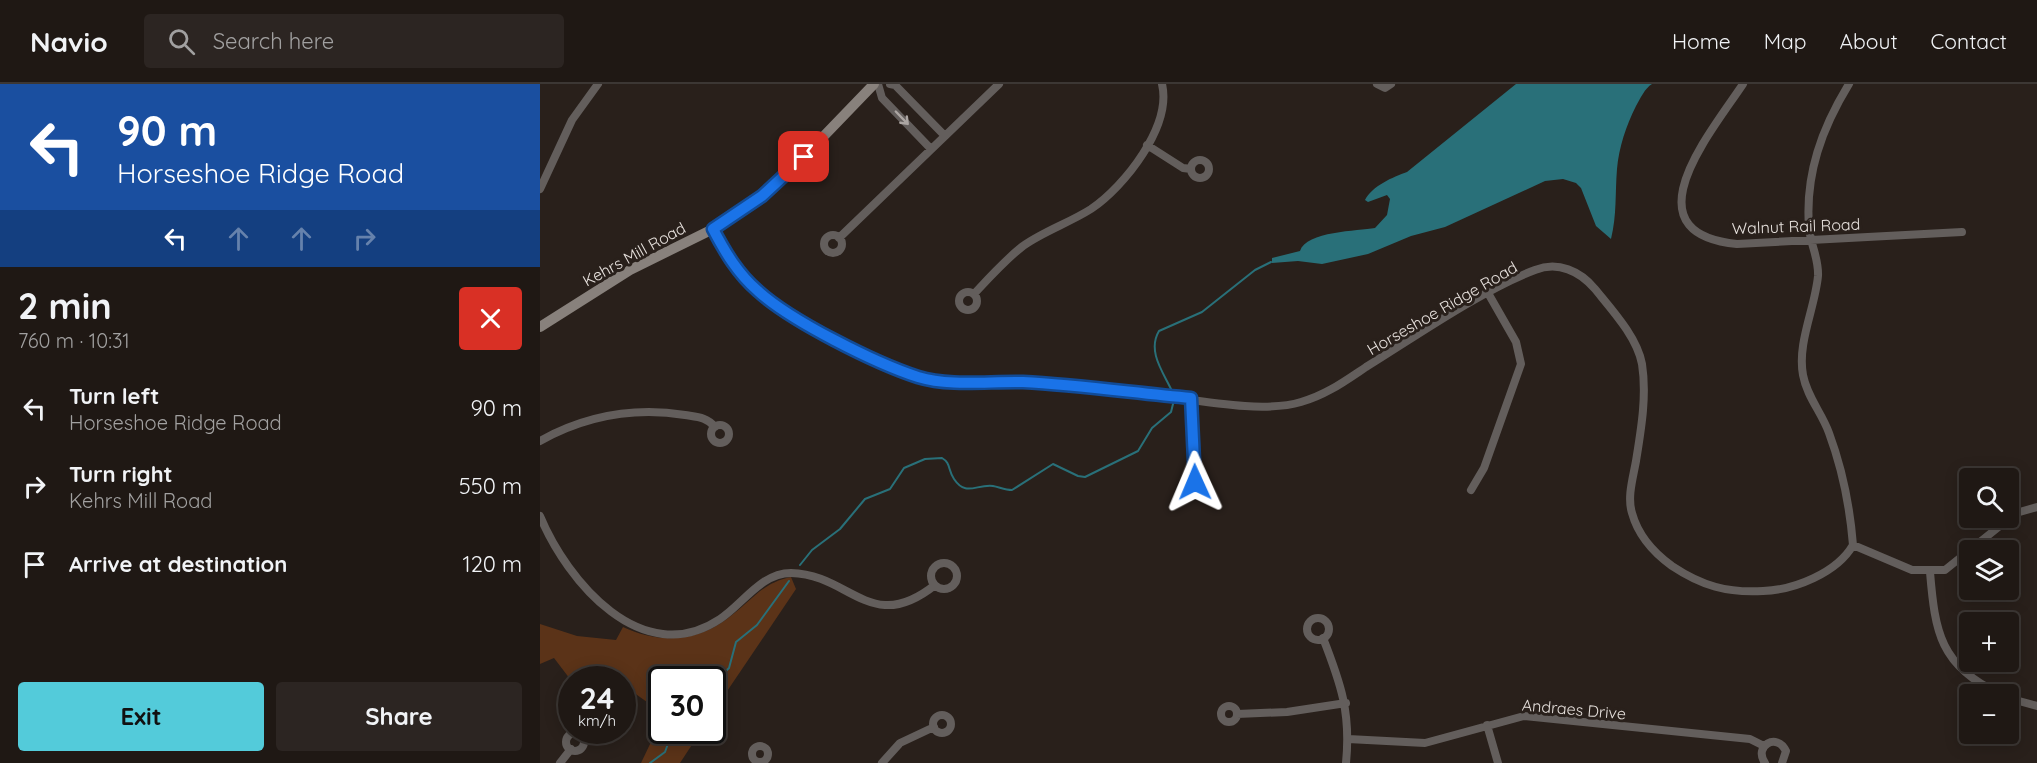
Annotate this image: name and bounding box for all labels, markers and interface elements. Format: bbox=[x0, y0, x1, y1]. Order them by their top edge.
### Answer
search box bbox=[144, 14, 564, 68]
text: Navio bbox=[30, 24, 108, 59]
icon: search bbox=[165, 25, 198, 58]
text: Search here bbox=[213, 27, 334, 55]
text: Home bbox=[1672, 28, 1731, 54]
text: Map bbox=[1764, 28, 1807, 54]
text: About bbox=[1840, 28, 1898, 54]
text: Contact bbox=[1931, 28, 2007, 54]
text: 90 m bbox=[117, 104, 217, 157]
icon: left bbox=[18, 108, 96, 186]
one-way arrow bbox=[894, 111, 909, 126]
pin bbox=[778, 131, 829, 182]
icon: arrive bbox=[787, 140, 820, 173]
text: Horseshoe Ridge Road bbox=[117, 156, 404, 190]
street label: Walnut Rail Road bbox=[1731, 214, 1861, 238]
street label: Kehrs Mill Road bbox=[579, 217, 689, 291]
icon: left bbox=[159, 222, 192, 255]
icon: ahead bbox=[222, 222, 255, 255]
icon: ahead bbox=[285, 222, 318, 255]
icon: right bbox=[348, 222, 381, 255]
street label: Horseshoe Ridge Road bbox=[1363, 257, 1521, 359]
text: 2 min bbox=[18, 283, 112, 328]
button: close bbox=[459, 287, 522, 350]
text: 760 m · 10:31 bbox=[18, 328, 130, 353]
text: Turn left bbox=[69, 382, 159, 410]
icon: left bbox=[18, 392, 51, 425]
text: 90 m bbox=[471, 394, 522, 422]
text: Horseshoe Ridge Road bbox=[69, 410, 282, 435]
position arrow bbox=[1163, 450, 1227, 514]
text: Turn right bbox=[69, 460, 173, 488]
map controls bbox=[1959, 468, 2019, 744]
button: search bbox=[1959, 468, 2019, 528]
icon: right bbox=[18, 470, 51, 503]
text: 550 m bbox=[459, 472, 522, 500]
text: Kehrs Mill Road bbox=[69, 488, 212, 513]
button: layers bbox=[1959, 540, 2019, 600]
icon: arrive bbox=[18, 548, 51, 581]
text: Arrive at destination bbox=[69, 550, 287, 578]
text: 120 m bbox=[463, 550, 522, 578]
button: + bbox=[1959, 612, 2019, 672]
speed limit sign: 30 bbox=[648, 666, 726, 744]
text: 24 bbox=[580, 679, 614, 717]
button: Exit bbox=[18, 682, 264, 751]
button: Share bbox=[276, 682, 522, 751]
button: − bbox=[1959, 684, 2019, 744]
street label: Andraes Drive bbox=[1521, 694, 1627, 724]
text: km/h bbox=[578, 711, 616, 730]

